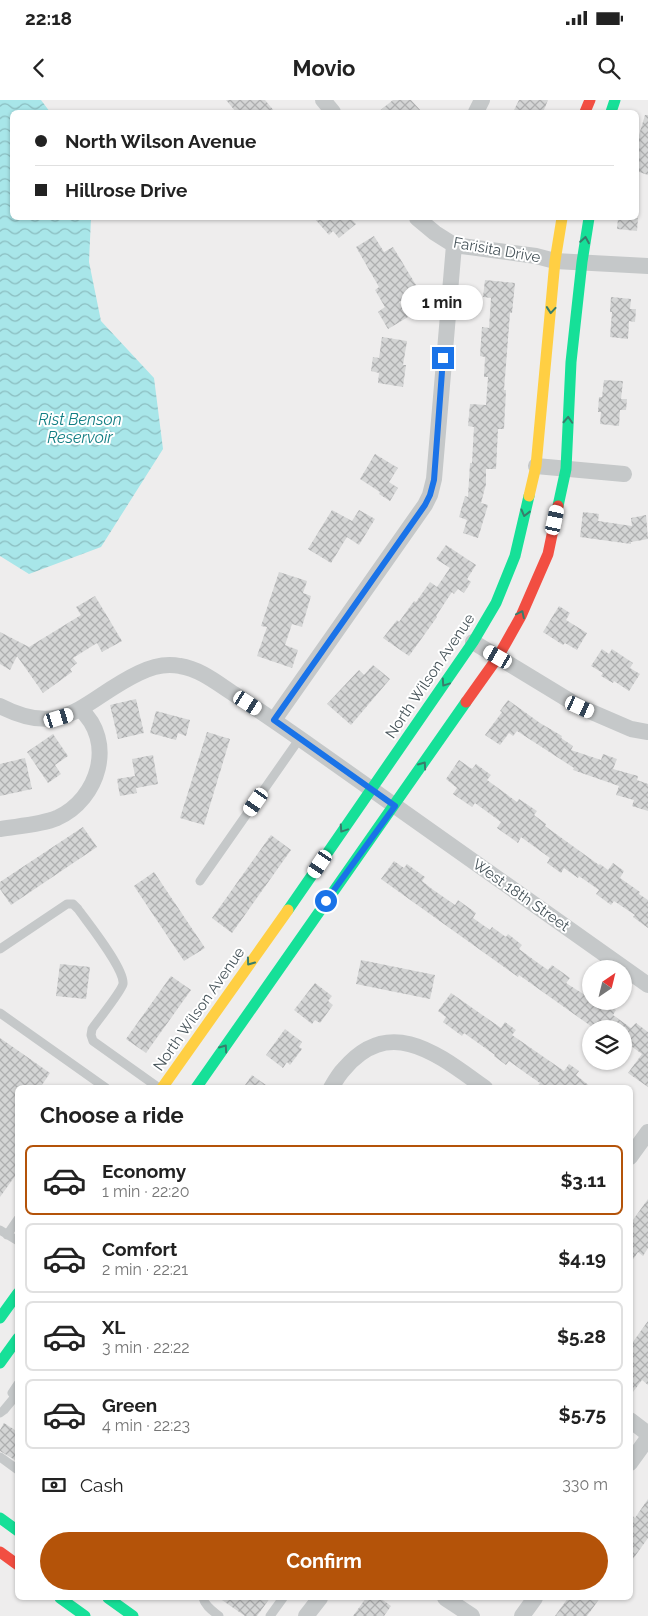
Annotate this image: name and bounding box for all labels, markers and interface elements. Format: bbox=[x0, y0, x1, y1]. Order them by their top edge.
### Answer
text: 22:18 bbox=[25, 7, 72, 29]
icon: back bbox=[25, 54, 53, 82]
icon: search bbox=[595, 54, 623, 82]
text: Movio bbox=[293, 55, 355, 81]
text: North Wilson Avenue bbox=[65, 130, 256, 152]
text: Hillrose Drive bbox=[65, 179, 187, 201]
street label: Farisita Drive bbox=[452, 234, 542, 267]
one-way arrow bbox=[580, 235, 590, 244]
callout: 1 min bbox=[402, 286, 484, 320]
text: 1 min bbox=[422, 293, 462, 312]
one-way arrow bbox=[545, 306, 556, 314]
route end bbox=[432, 347, 454, 369]
water label: Rist Benson Reservoir bbox=[38, 410, 122, 447]
one-way arrow bbox=[563, 416, 574, 424]
car bbox=[544, 504, 565, 536]
one-way arrow bbox=[520, 509, 531, 518]
street label: North Wilson Avenue bbox=[382, 610, 479, 742]
one-way arrow bbox=[515, 610, 526, 619]
car bbox=[481, 643, 514, 671]
one-way arrow bbox=[442, 677, 451, 686]
car bbox=[231, 689, 264, 717]
car bbox=[563, 694, 596, 720]
car bbox=[42, 706, 75, 730]
one-way arrow bbox=[417, 762, 426, 771]
car bbox=[241, 785, 270, 819]
one-way arrow bbox=[340, 824, 350, 833]
car bbox=[305, 847, 334, 881]
street label: West 18th Street bbox=[469, 855, 573, 935]
route start bbox=[315, 890, 337, 912]
street label: North Wilson Avenue bbox=[150, 944, 249, 1074]
one-way arrow bbox=[247, 956, 256, 966]
north arrow bbox=[582, 960, 632, 1010]
map controls bbox=[582, 960, 632, 1070]
button: layers bbox=[582, 1020, 632, 1070]
one-way arrow bbox=[218, 1044, 227, 1053]
text: Choose a ride bbox=[40, 1102, 184, 1128]
icon: car bbox=[42, 1158, 87, 1203]
text: Economy bbox=[102, 1160, 186, 1182]
text: $3.11 bbox=[560, 1169, 606, 1191]
text: 1 min · 22:20 bbox=[102, 1182, 189, 1201]
icon: car bbox=[42, 1236, 87, 1281]
text: Comfort bbox=[102, 1238, 177, 1260]
text: $4.19 bbox=[558, 1247, 606, 1269]
text: 2 min · 22:21 bbox=[102, 1260, 188, 1279]
icon: car bbox=[42, 1314, 87, 1359]
text: XL bbox=[102, 1316, 125, 1338]
text: $5.28 bbox=[557, 1325, 606, 1347]
text: 3 min · 22:22 bbox=[102, 1338, 190, 1357]
icon: car bbox=[42, 1392, 87, 1437]
text: Green bbox=[102, 1394, 157, 1416]
text: $5.75 bbox=[559, 1403, 606, 1425]
text: 4 min · 22:23 bbox=[102, 1416, 190, 1435]
icon: cash bbox=[40, 1471, 68, 1499]
text: Cash bbox=[80, 1474, 124, 1496]
text: 330 m bbox=[562, 1475, 608, 1494]
button: Confirm bbox=[40, 1532, 608, 1590]

